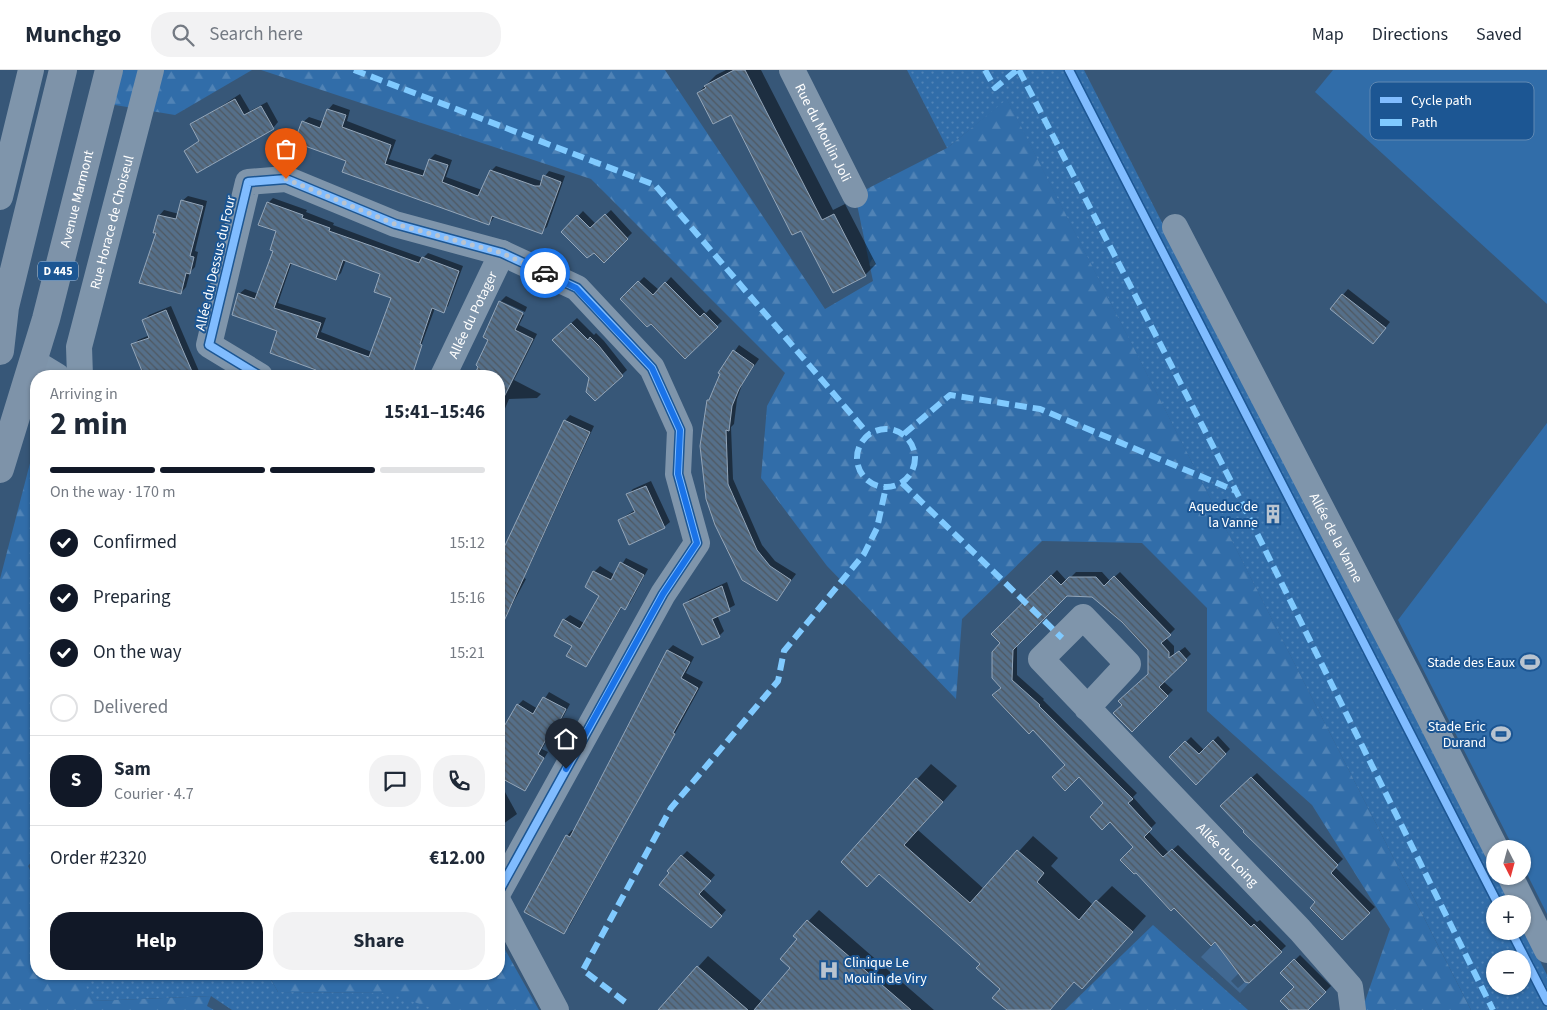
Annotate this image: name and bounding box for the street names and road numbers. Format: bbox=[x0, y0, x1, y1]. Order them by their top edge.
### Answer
street label: Rue du Moulin Joli bbox=[789, 80, 856, 186]
street label: Avenue Marmont bbox=[55, 148, 99, 250]
street label: Rue Horace de Choiseul bbox=[85, 153, 140, 292]
street label: Allée du Dessus du Four bbox=[191, 194, 241, 333]
road number: D 445 bbox=[38, 262, 78, 280]
street label: Allée du Potager bbox=[444, 268, 503, 362]
street label: Allée de la Vanne bbox=[1304, 490, 1367, 586]
street label: Allée du Loing bbox=[1191, 819, 1263, 892]

